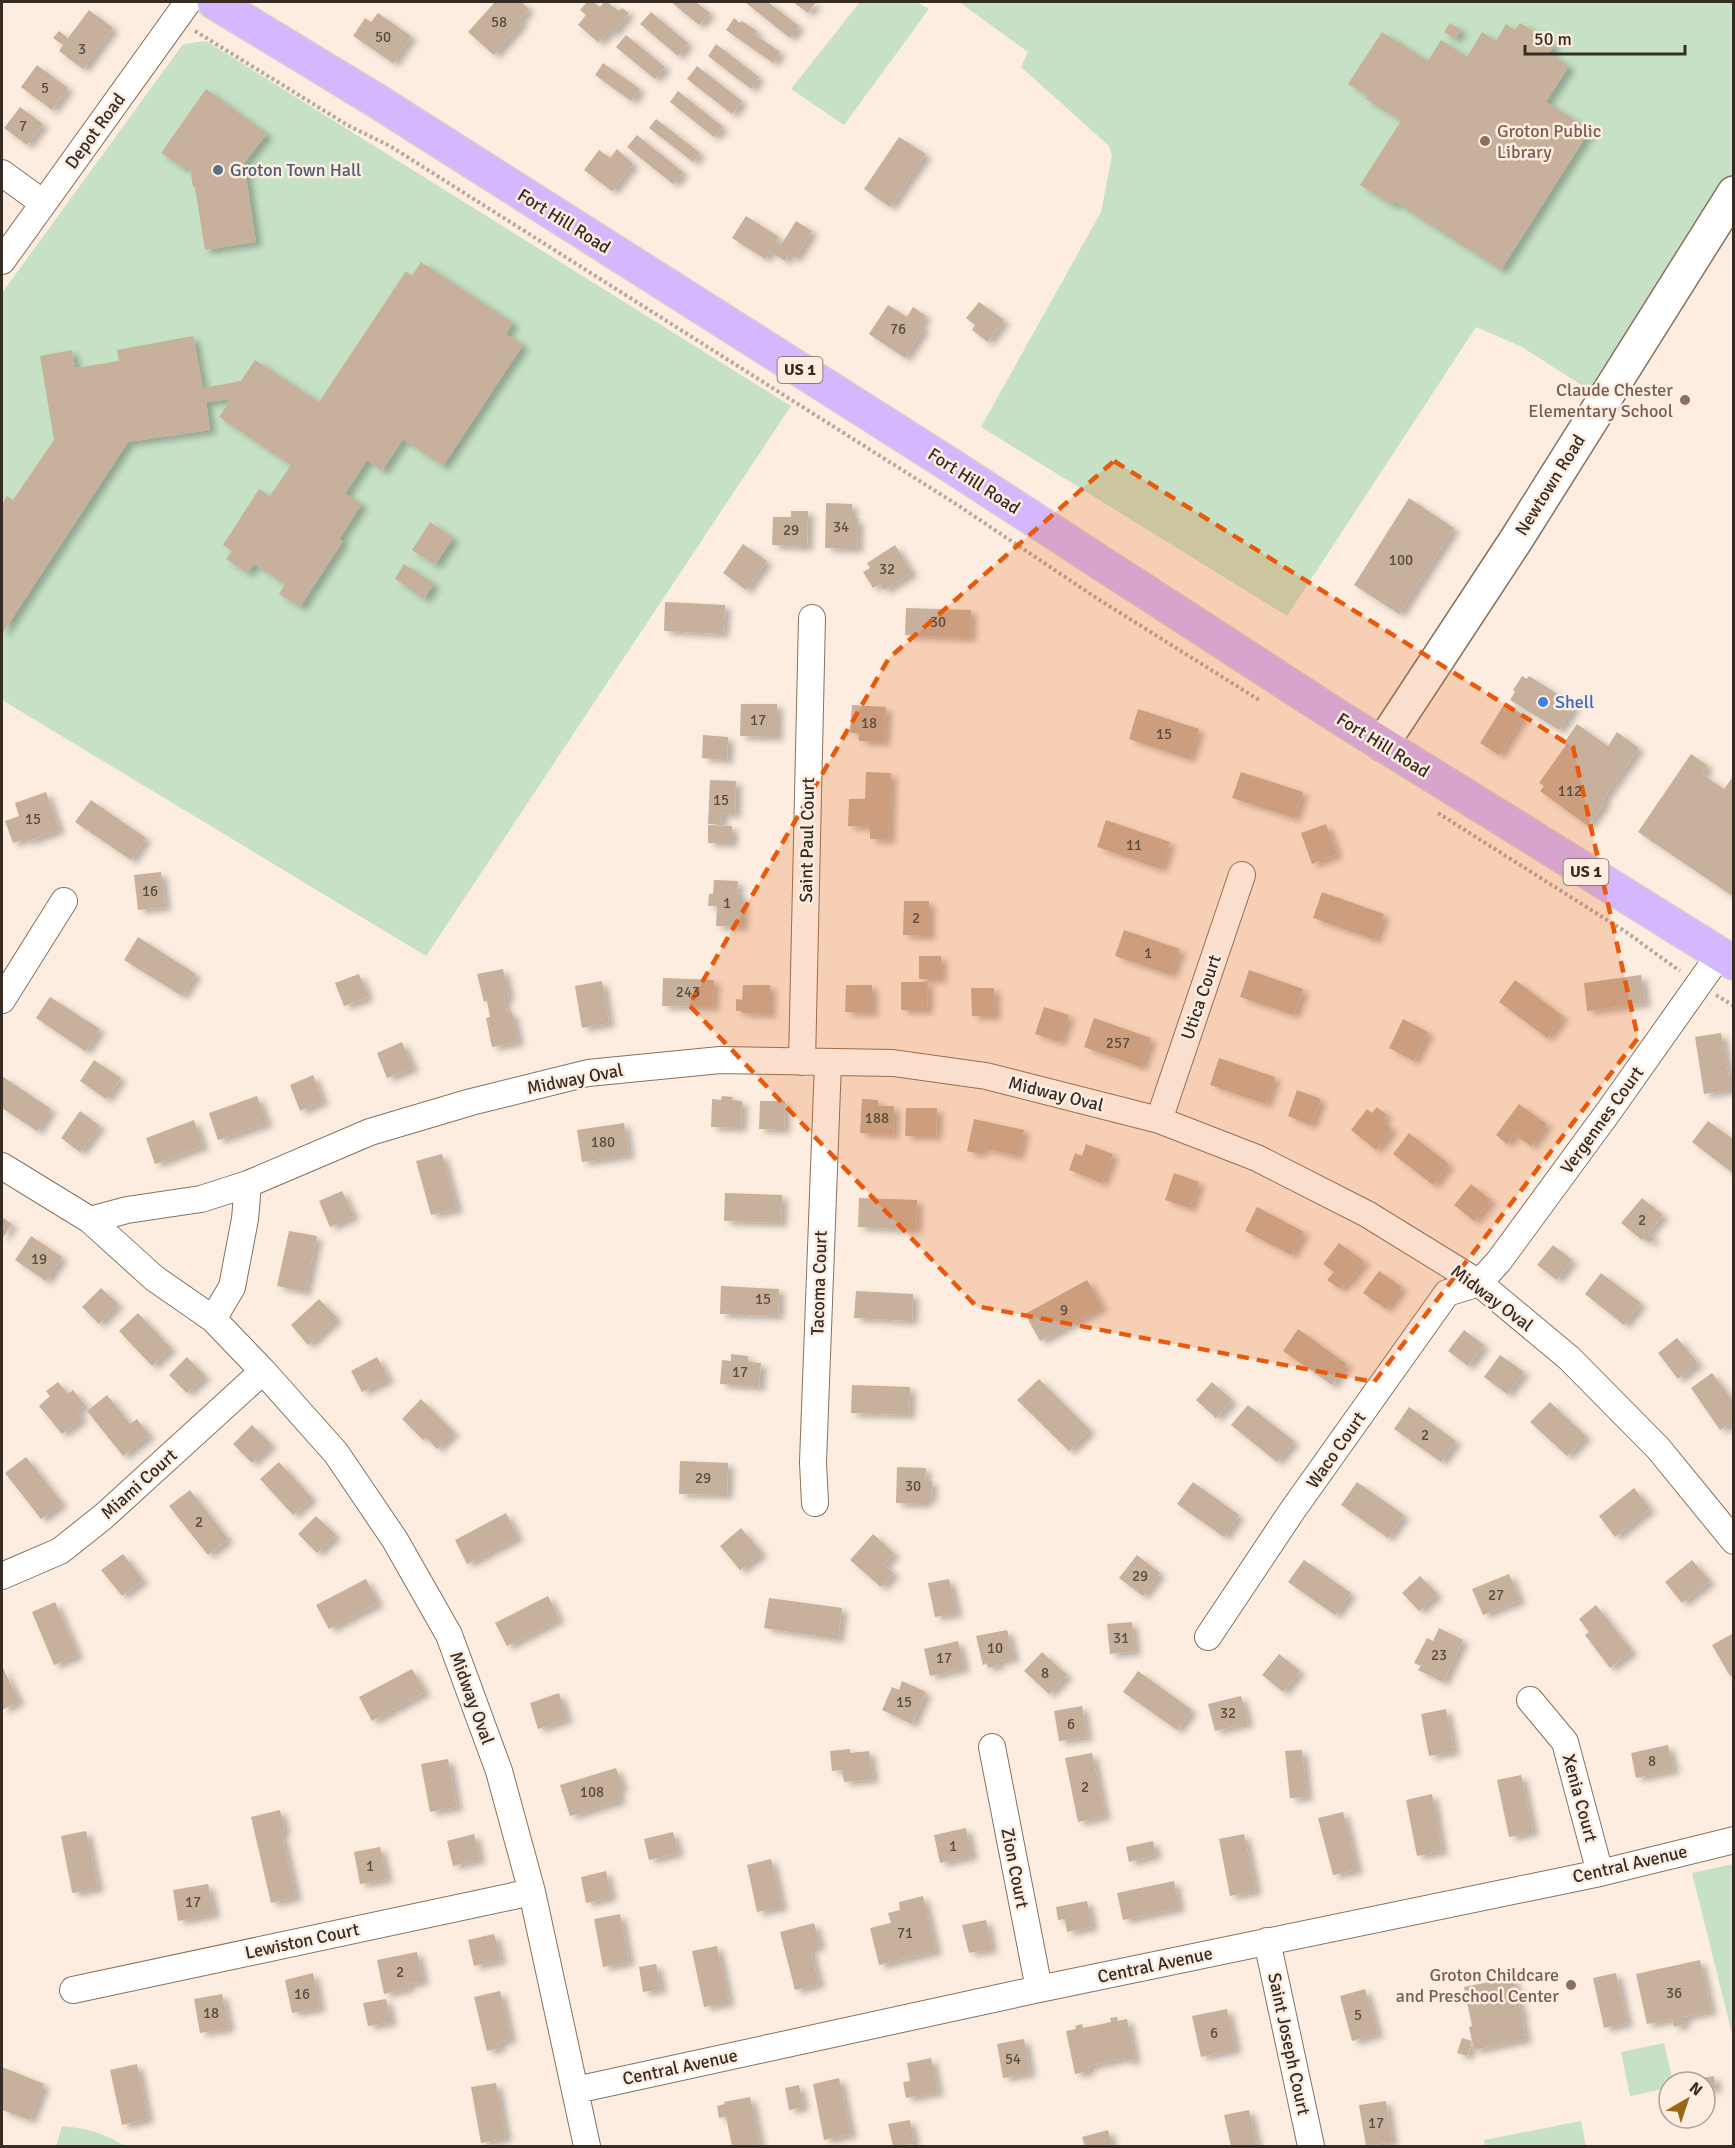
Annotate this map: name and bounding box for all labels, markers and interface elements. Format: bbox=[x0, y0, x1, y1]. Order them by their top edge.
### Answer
house number: 58 bbox=[491, 13, 507, 31]
scale bar bbox=[1525, 18, 1686, 56]
house number: 50 bbox=[375, 28, 391, 46]
text: 50 m bbox=[1534, 28, 1572, 50]
house number: 3 bbox=[78, 40, 86, 58]
house number: 5 bbox=[41, 79, 49, 97]
street label: Depot Road bbox=[60, 89, 130, 173]
house number: 7 bbox=[19, 117, 27, 135]
place label: Groton Public Library bbox=[1497, 120, 1601, 163]
marker: Groton Public Library bbox=[1478, 134, 1492, 148]
place label: Groton Town Hall bbox=[230, 159, 361, 181]
marker: Groton Town Hall bbox=[211, 163, 225, 177]
street label: Fort Hill Road bbox=[513, 184, 615, 258]
house number: 76 bbox=[890, 320, 906, 338]
road number: US 1 bbox=[778, 357, 822, 383]
place label: Claude Chester Elementary School bbox=[1528, 379, 1673, 422]
marker: Claude Chester Elementary School bbox=[1678, 393, 1692, 407]
street label: Newtown Road bbox=[1510, 430, 1590, 540]
street label: Fort Hill Road bbox=[924, 443, 1024, 519]
house number: 34 bbox=[833, 518, 849, 536]
house number: 29 bbox=[783, 521, 799, 539]
house number: 100 bbox=[1389, 551, 1413, 569]
house number: 32 bbox=[879, 560, 895, 578]
house number: 30 bbox=[930, 613, 946, 631]
place label: Shell bbox=[1555, 691, 1594, 713]
marker: Shell bbox=[1536, 695, 1550, 709]
street label: Fort Hill Road bbox=[1332, 708, 1434, 782]
house number: 17 bbox=[750, 711, 766, 729]
house number: 18 bbox=[861, 714, 877, 732]
house number: 15 bbox=[1156, 725, 1172, 743]
street label: Saint Paul Court bbox=[795, 777, 819, 903]
house number: 112 bbox=[1558, 782, 1582, 800]
house number: 15 bbox=[713, 791, 729, 809]
house number: 15 bbox=[25, 810, 41, 828]
house number: 11 bbox=[1126, 836, 1142, 854]
road number: US 1 bbox=[1564, 859, 1608, 885]
house number: 16 bbox=[142, 882, 158, 900]
house number: 1 bbox=[723, 894, 731, 912]
house number: 2 bbox=[912, 909, 920, 927]
house number: 1 bbox=[1144, 944, 1152, 962]
street label: Utica Court bbox=[1176, 952, 1226, 1042]
house number: 243 bbox=[676, 983, 700, 1001]
house number: 257 bbox=[1106, 1034, 1130, 1052]
street label: Midway Oval bbox=[525, 1059, 625, 1099]
street label: Vergennes Court bbox=[1556, 1062, 1648, 1178]
street label: Midway Oval bbox=[1006, 1072, 1106, 1116]
house number: 188 bbox=[865, 1109, 889, 1127]
house number: 180 bbox=[591, 1133, 615, 1151]
house number: 2 bbox=[1638, 1211, 1646, 1229]
street label: Tacoma Court bbox=[806, 1230, 832, 1336]
house number: 19 bbox=[31, 1250, 47, 1268]
street label: Midway Oval bbox=[1446, 1260, 1538, 1336]
house number: 15 bbox=[755, 1290, 771, 1308]
house number: 9 bbox=[1060, 1301, 1068, 1319]
house number: 17 bbox=[732, 1363, 748, 1381]
street label: Waco Court bbox=[1302, 1407, 1370, 1493]
house number: 2 bbox=[1421, 1426, 1429, 1444]
street label: Miami Court bbox=[96, 1444, 182, 1524]
house number: 29 bbox=[695, 1469, 711, 1487]
house number: 30 bbox=[905, 1477, 921, 1495]
house number: 2 bbox=[195, 1513, 203, 1531]
house number: 29 bbox=[1132, 1567, 1148, 1585]
house number: 27 bbox=[1488, 1586, 1504, 1604]
house number: 31 bbox=[1113, 1629, 1129, 1647]
house number: 10 bbox=[987, 1639, 1003, 1657]
house number: 23 bbox=[1431, 1646, 1447, 1664]
street label: Midway Oval bbox=[445, 1648, 499, 1748]
house number: 17 bbox=[936, 1649, 952, 1667]
house number: 8 bbox=[1041, 1664, 1049, 1682]
house number: 15 bbox=[896, 1693, 912, 1711]
house number: 32 bbox=[1220, 1704, 1236, 1722]
house number: 6 bbox=[1067, 1715, 1075, 1733]
street label: Xenia Court bbox=[1558, 1752, 1602, 1844]
house number: 8 bbox=[1648, 1752, 1656, 1770]
house number: 2 bbox=[1081, 1778, 1089, 1796]
house number: 108 bbox=[580, 1783, 604, 1801]
street label: Zion Court bbox=[996, 1826, 1034, 1910]
house number: 1 bbox=[949, 1837, 957, 1855]
street label: Central Avenue bbox=[1571, 1840, 1689, 1888]
house number: 1 bbox=[366, 1857, 374, 1875]
house number: 17 bbox=[185, 1893, 201, 1911]
street label: Lewiston Court bbox=[243, 1918, 361, 1964]
house number: 71 bbox=[897, 1924, 913, 1942]
street label: Central Avenue bbox=[1095, 1942, 1215, 1988]
house number: 2 bbox=[396, 1963, 404, 1981]
place label: Groton Childcare and Preschool Center bbox=[1396, 1964, 1559, 2007]
street label: Saint Joseph Court bbox=[1263, 1971, 1315, 2117]
marker: Groton Childcare and Preschool Center bbox=[1564, 1978, 1578, 1992]
house number: 36 bbox=[1666, 1984, 1682, 2002]
house number: 16 bbox=[294, 1985, 310, 2003]
house number: 18 bbox=[203, 2004, 219, 2022]
house number: 5 bbox=[1354, 2006, 1362, 2024]
house number: 6 bbox=[1210, 2024, 1218, 2042]
street label: Central Avenue bbox=[620, 2044, 740, 2090]
house number: 54 bbox=[1005, 2050, 1021, 2068]
north arrow bbox=[1657, 2070, 1717, 2130]
text: N bbox=[1685, 2078, 1706, 2100]
house number: 17 bbox=[1368, 2114, 1384, 2132]

